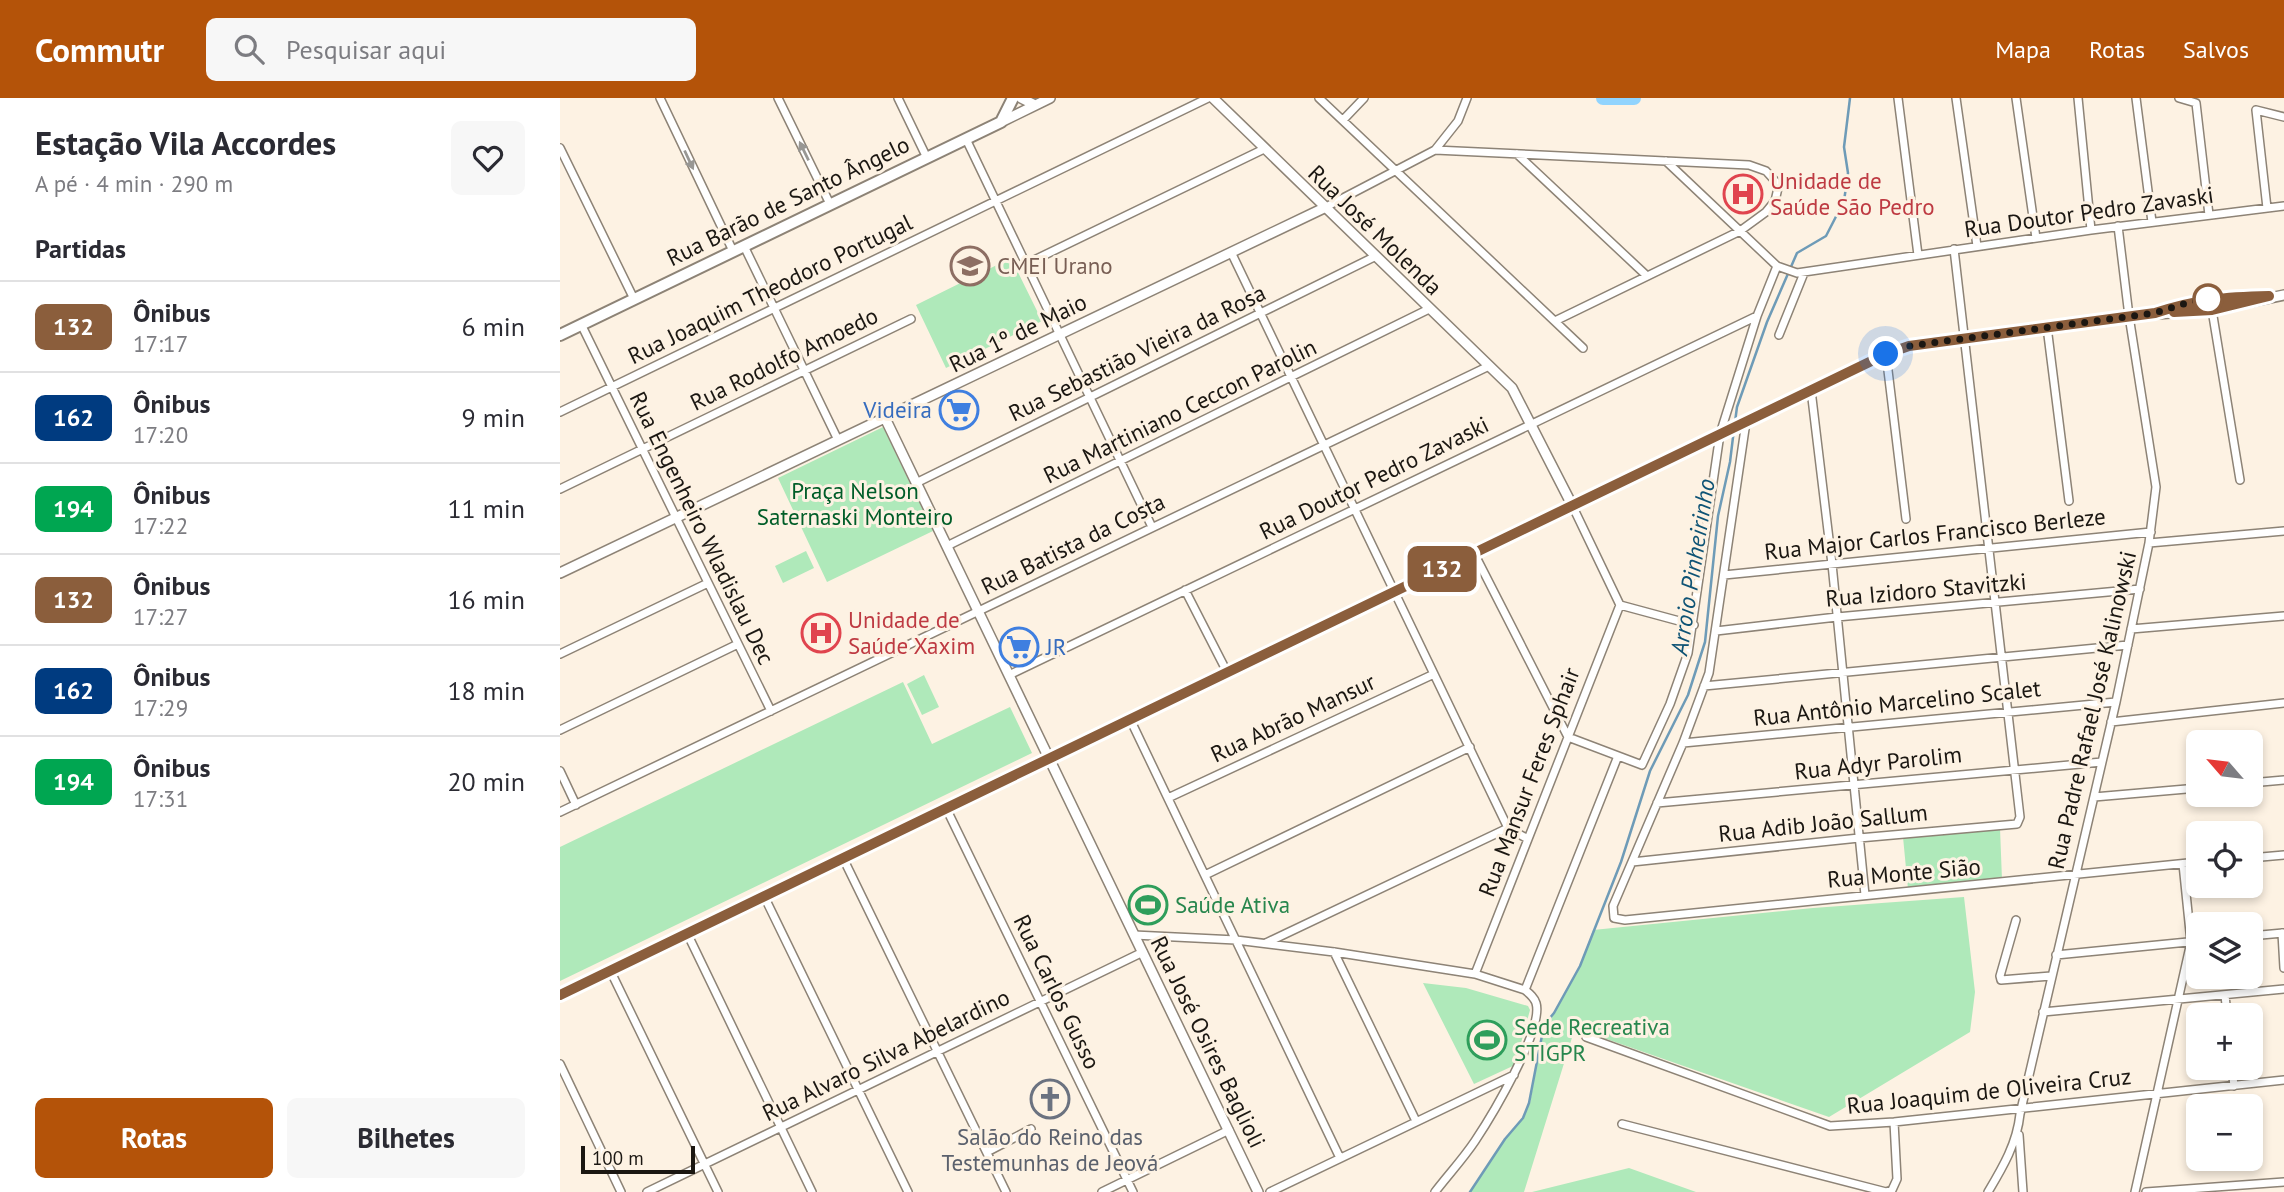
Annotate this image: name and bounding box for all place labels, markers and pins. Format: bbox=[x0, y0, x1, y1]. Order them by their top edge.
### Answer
place label: Unidade de Saúde São Pedro bbox=[1770, 166, 1935, 221]
hospital icon: Unidade de Saúde São Pedro bbox=[1722, 173, 1764, 215]
school or university icon: CMEI Urano bbox=[949, 245, 991, 287]
place label: CMEI Urano bbox=[997, 251, 1113, 280]
unlabelled marker bbox=[2193, 284, 2223, 314]
supermarket icon: Videira bbox=[938, 389, 980, 431]
place label: Videira bbox=[862, 395, 932, 424]
place label: Unidade de Saúde Xaxim bbox=[848, 605, 975, 660]
hospital icon: Unidade de Saúde Xaxim bbox=[800, 612, 842, 654]
supermarket icon: JR bbox=[998, 626, 1040, 668]
place label: JR bbox=[1045, 632, 1066, 661]
sports icon: Saúde Ativa bbox=[1127, 884, 1169, 926]
place label: Saúde Ativa bbox=[1175, 890, 1290, 919]
place label: Sede Recreativa STIGPR bbox=[1514, 1012, 1670, 1067]
sports icon: Sede Recreativa STIGPR bbox=[1466, 1019, 1508, 1061]
church icon: Salão do Reino das Testemunhas de Jeová bbox=[1029, 1078, 1071, 1120]
place label: Salão do Reino das Testemunhas de Jeová bbox=[942, 1122, 1158, 1177]

